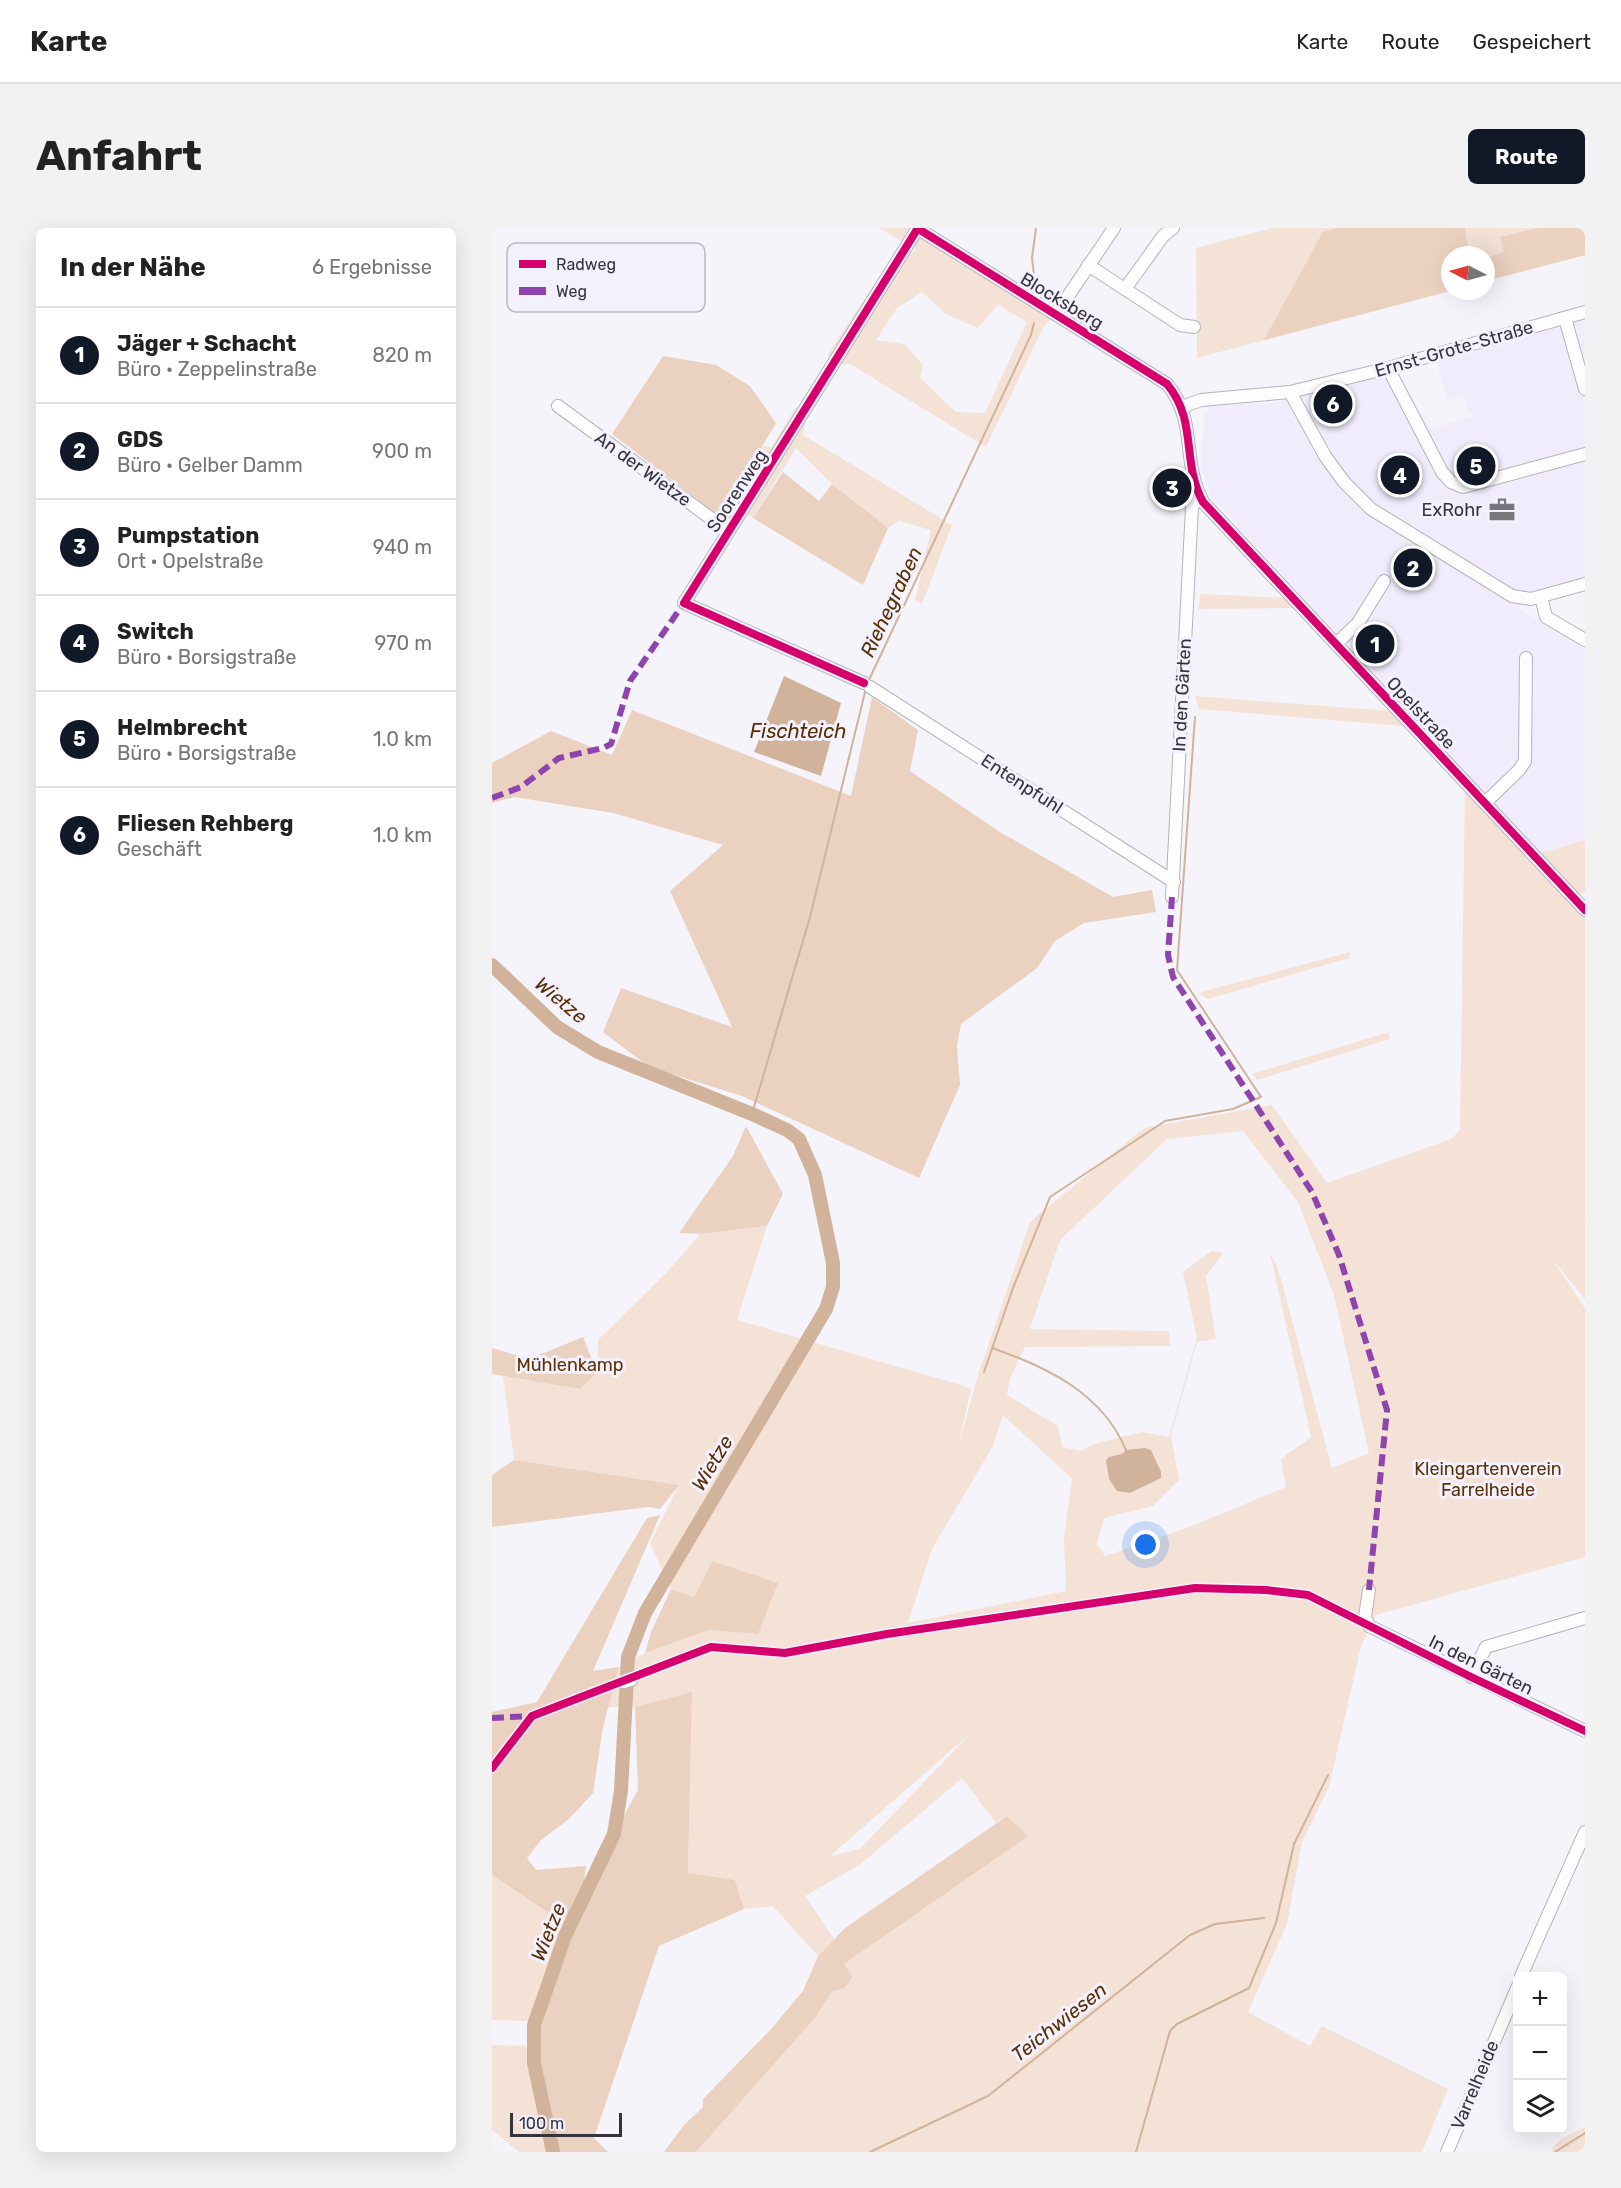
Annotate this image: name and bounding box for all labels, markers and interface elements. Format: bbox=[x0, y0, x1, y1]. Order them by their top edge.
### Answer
text: Karte bbox=[30, 25, 107, 58]
text: Karte bbox=[1296, 29, 1348, 54]
text: Route bbox=[1381, 29, 1440, 54]
text: Gespeichert bbox=[1473, 29, 1591, 54]
button: Route bbox=[1468, 129, 1585, 184]
text: Anfahrt bbox=[36, 131, 202, 181]
legend bbox=[507, 243, 705, 312]
north arrow bbox=[1441, 246, 1495, 300]
text: In der Nähe bbox=[60, 252, 206, 283]
text: 6 Ergebnisse bbox=[312, 255, 432, 279]
text: Radweg bbox=[556, 255, 616, 274]
street label: Blocksberg bbox=[1016, 268, 1108, 334]
text: Weg bbox=[556, 282, 587, 301]
street label: Ernst-Grote-Straße bbox=[1372, 316, 1536, 382]
text: Jäger + Schacht bbox=[117, 330, 296, 357]
text: 1 bbox=[75, 343, 84, 367]
text: 820 m bbox=[372, 343, 432, 367]
text: Büro · Zeppelinstraße bbox=[117, 357, 317, 381]
pin: 6 bbox=[1314, 382, 1352, 426]
text: GDS bbox=[117, 426, 163, 453]
street label: An der Wietze bbox=[591, 427, 695, 511]
text: 2 bbox=[73, 439, 86, 463]
text: 900 m bbox=[372, 439, 432, 463]
pin: 5 bbox=[1456, 444, 1496, 488]
street label: Soorenweg bbox=[702, 445, 772, 537]
pin: 4 bbox=[1380, 452, 1420, 498]
text: Büro · Gelber Damm bbox=[117, 453, 303, 477]
pin: 3 bbox=[1152, 466, 1192, 510]
office icon: ExRohr bbox=[1487, 495, 1517, 525]
place label: ExRohr bbox=[1422, 499, 1482, 521]
text: Pumpstation bbox=[117, 522, 259, 549]
text: 3 bbox=[73, 535, 86, 559]
text: 940 m bbox=[373, 535, 432, 559]
water label: Riehegraben bbox=[855, 543, 927, 661]
pin: 2 bbox=[1394, 546, 1432, 590]
text: Ort · Opelstraße bbox=[117, 549, 263, 573]
text: Switch bbox=[117, 618, 194, 645]
pin: 1 bbox=[1356, 622, 1394, 666]
text: 4 bbox=[73, 631, 86, 655]
text: 970 m bbox=[375, 631, 432, 655]
street label: In den Gärten bbox=[1168, 638, 1196, 752]
text: Büro · Borsigstraße bbox=[117, 645, 297, 669]
street label: Opelstraße bbox=[1382, 672, 1460, 754]
text: Helmbrecht bbox=[117, 714, 247, 741]
water label: Fischteich bbox=[750, 719, 846, 743]
text: 5 bbox=[73, 727, 86, 751]
text: 1.0 km bbox=[373, 727, 432, 751]
text: Büro · Borsigstraße bbox=[117, 741, 297, 765]
street label: Entenpfuhl bbox=[977, 749, 1067, 819]
text: Fliesen Rehberg bbox=[117, 810, 294, 837]
text: 6 bbox=[73, 823, 86, 847]
text: 1.0 km bbox=[373, 823, 432, 847]
text: Geschäft bbox=[117, 837, 202, 861]
water label: Wietze bbox=[530, 971, 592, 1029]
park label: Mühlenkamp bbox=[516, 1354, 624, 1376]
water label: Wietze bbox=[686, 1431, 738, 1495]
park label: Kleingartenverein Farrelheide bbox=[1414, 1458, 1562, 1501]
your location bbox=[1131, 1530, 1160, 1559]
street label: In den Gärten bbox=[1425, 1630, 1537, 1700]
water label: Wietze bbox=[526, 1899, 570, 1965]
map controls bbox=[1513, 1972, 1567, 2134]
button: + bbox=[1513, 1972, 1567, 2026]
water label: Teichwiesen bbox=[1007, 1977, 1111, 2067]
button: − bbox=[1513, 2026, 1567, 2080]
street label: Varrelheide bbox=[1446, 2037, 1504, 2133]
button: layers bbox=[1513, 2080, 1567, 2134]
scale bar bbox=[510, 2110, 622, 2138]
text: 100 m bbox=[519, 2114, 564, 2133]

